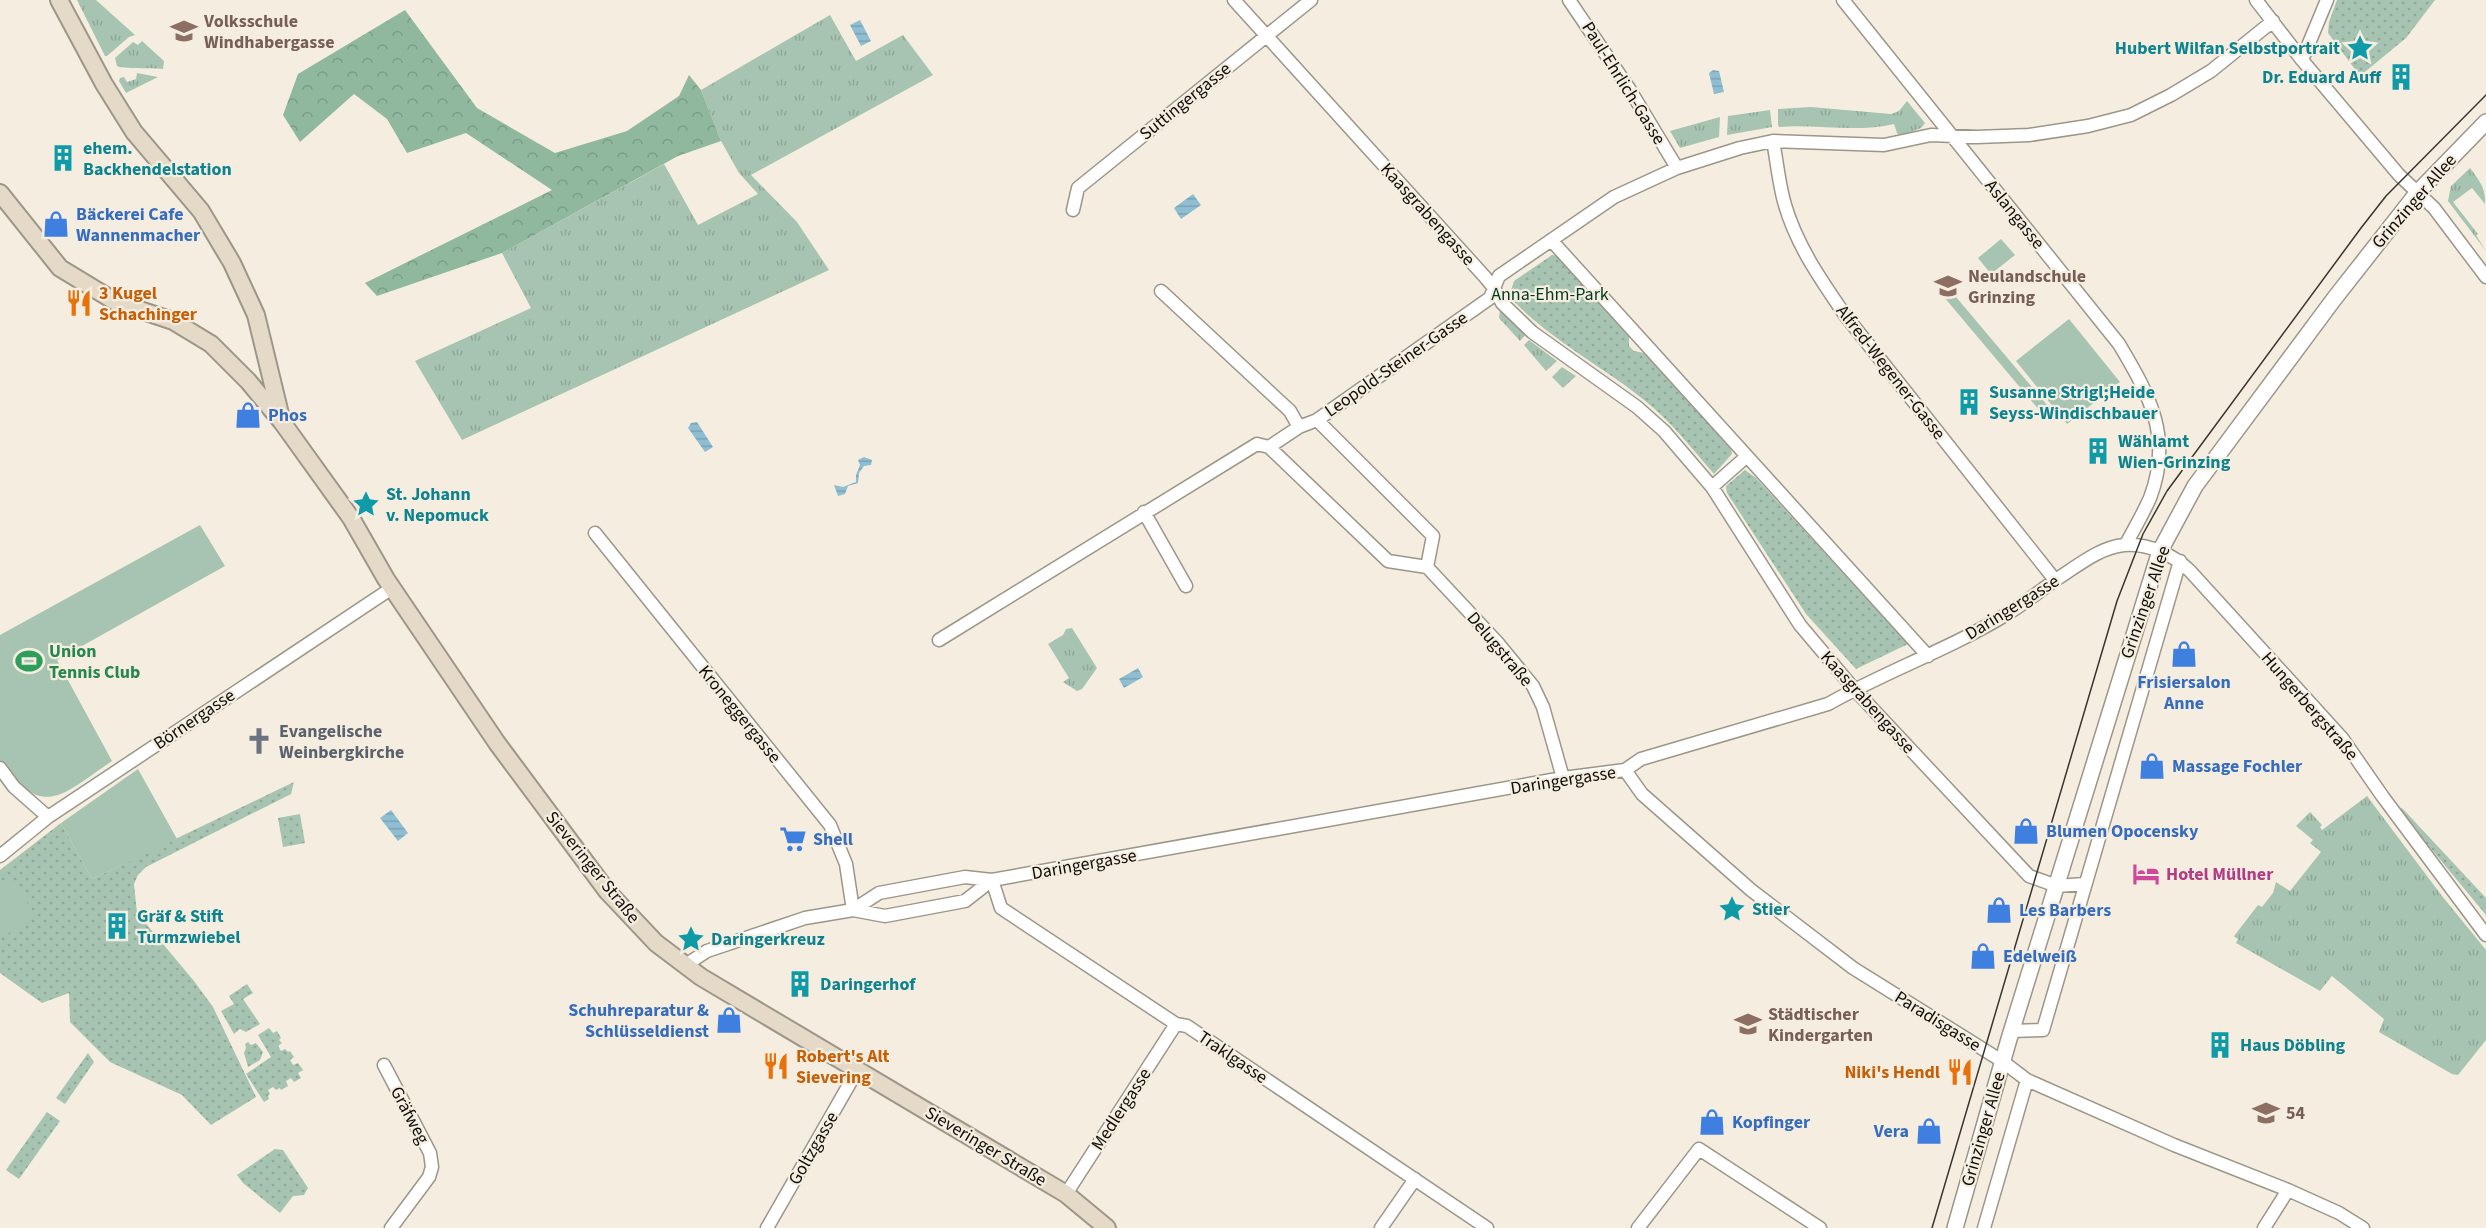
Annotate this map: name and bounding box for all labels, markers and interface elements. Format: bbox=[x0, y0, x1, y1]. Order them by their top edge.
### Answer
place label: Volksschule Windhabergasse bbox=[203, 9, 335, 55]
school or university icon: Volksschule Windhabergasse bbox=[169, 16, 199, 46]
street label: Paul-Ehrlich-Gasse bbox=[1576, 17, 1672, 150]
place icon: Hubert Wilfan Selbstportrait bbox=[2345, 33, 2375, 63]
place label: Hubert Wilfan Selbstportrait bbox=[2115, 36, 2340, 61]
street label: Suttingergasse bbox=[1134, 57, 1236, 146]
building icon: Dr. Eduard Auff bbox=[2386, 62, 2416, 92]
place label: Dr. Eduard Auff bbox=[2262, 65, 2382, 90]
place label: ehem. Backhendelstation bbox=[83, 136, 232, 182]
building icon: ehem. Backhendelstation bbox=[48, 143, 78, 173]
street label: Grinzinger Allee bbox=[2366, 149, 2463, 254]
street label: Kaasgrabengasse bbox=[1375, 157, 1481, 271]
street label: Aslangasse bbox=[1979, 174, 2051, 255]
place label: Bäckerei Cafe Wannenmacher bbox=[76, 202, 201, 248]
shop icon: Bäckerei Cafe Wannenmacher bbox=[41, 209, 71, 239]
place label: Neulandschule Grinzing bbox=[1968, 264, 2086, 310]
school or university icon: Neulandschule Grinzing bbox=[1933, 271, 1963, 301]
place label: 3 Kugel Schachinger bbox=[99, 281, 198, 327]
park label: Anna-Ehm-Park bbox=[1491, 282, 1609, 307]
restaurant icon: 3 Kugel Schachinger bbox=[64, 288, 94, 318]
street label: Alfred-Wegener-Gasse bbox=[1830, 300, 1951, 445]
street label: Leopold-Steiner-Gasse bbox=[1320, 305, 1473, 423]
place label: Susanne Strigl;Heide Seyss-Windischbauer bbox=[1989, 380, 2159, 426]
building icon: Susanne Strigl;Heide Seyss-Windischbauer bbox=[1954, 387, 1984, 417]
shop icon: Phos bbox=[233, 400, 263, 430]
place label: Phos bbox=[268, 403, 307, 428]
place label: Wählamt Wien-Grinzing bbox=[2118, 429, 2231, 475]
building icon: Wählamt Wien-Grinzing bbox=[2083, 436, 2113, 466]
place label: St. Johann v. Nepomuck bbox=[386, 482, 489, 528]
place icon: St. Johann v. Nepomuck bbox=[351, 489, 381, 519]
street label: Grinzinger Allee bbox=[2114, 542, 2177, 662]
street label: Daringergasse bbox=[1961, 569, 2064, 646]
street label: Delugstraße bbox=[1461, 606, 1538, 692]
place label: Union Tennis Club bbox=[49, 639, 140, 685]
shop icon: Frisiersalon Anne bbox=[2169, 639, 2199, 669]
street label: Kaasgrabengasse bbox=[1815, 645, 1921, 759]
sports icon: Union Tennis Club bbox=[14, 646, 44, 676]
street label: Hungerbergstraße bbox=[2255, 646, 2364, 766]
street label: Kroneggergasse bbox=[692, 660, 787, 769]
place label: Frisiersalon Anne bbox=[2137, 670, 2231, 716]
street label: Börnergasse bbox=[149, 683, 240, 756]
place label: Evangelische Weinbergkirche bbox=[279, 719, 404, 765]
church icon: Evangelische Weinbergkirche bbox=[244, 726, 274, 756]
shop icon: Massage Fochler bbox=[2137, 751, 2167, 781]
place label: Massage Fochler bbox=[2172, 754, 2303, 779]
street label: Daringergasse bbox=[1509, 760, 1618, 801]
street label: Sieveringer Straße bbox=[540, 806, 646, 929]
shop icon: Blumen Opocensky bbox=[2011, 816, 2041, 846]
place label: Blumen Opocensky bbox=[2046, 819, 2199, 844]
supermarket icon: Shell bbox=[778, 824, 808, 854]
place label: Shell bbox=[813, 827, 853, 852]
street label: Daringergasse bbox=[1030, 843, 1139, 886]
hotel icon: Hotel Müllner bbox=[2131, 859, 2161, 889]
place label: Hotel Müllner bbox=[2166, 862, 2274, 887]
place icon: Stier bbox=[1717, 894, 1747, 924]
shop icon: Les Barbers bbox=[1984, 895, 2014, 925]
place label: Stier bbox=[1752, 897, 1791, 922]
place label: Les Barbers bbox=[2019, 898, 2111, 923]
place label: Gräf & Stift Turmzwiebel bbox=[137, 904, 240, 950]
building icon: Gräf & Stift Turmzwiebel bbox=[102, 911, 132, 941]
place icon: Daringerkreuz bbox=[676, 924, 706, 954]
place label: Daringerkreuz bbox=[711, 927, 825, 952]
shop icon: Edelweiß bbox=[1968, 941, 1998, 971]
place label: Edelweiß bbox=[2003, 944, 2077, 969]
building icon: Daringerhof bbox=[785, 969, 815, 999]
place label: Daringerhof bbox=[820, 972, 916, 997]
street label: Paradisgasse bbox=[1890, 985, 1986, 1058]
place label: Schuhreparatur & Schlüsseldienst bbox=[568, 998, 709, 1044]
place label: Städtischer Kindergarten bbox=[1768, 1002, 1873, 1048]
shop icon: Schuhreparatur & Schlüsseldienst bbox=[714, 1005, 744, 1035]
school or university icon: Städtischer Kindergarten bbox=[1733, 1009, 1763, 1039]
street label: Traklgasse bbox=[1193, 1025, 1273, 1090]
building icon: Haus Döbling bbox=[2205, 1030, 2235, 1060]
place label: Haus Döbling bbox=[2240, 1033, 2346, 1058]
place label: Robert's Alt Sievering bbox=[796, 1044, 890, 1090]
restaurant icon: Robert's Alt Sievering bbox=[761, 1051, 791, 1081]
restaurant icon: Niki's Hendl bbox=[1945, 1057, 1975, 1087]
place label: Niki's Hendl bbox=[1844, 1060, 1940, 1085]
street label: Medlergasse bbox=[1085, 1063, 1157, 1155]
street label: Grinzinger Allee bbox=[1955, 1069, 2012, 1189]
street label: Gräfweg bbox=[384, 1082, 435, 1148]
school or university icon: 54 bbox=[2251, 1098, 2281, 1128]
street label: Sieveringer Straße bbox=[920, 1100, 1051, 1193]
place label: 54 bbox=[2286, 1101, 2306, 1126]
street label: Goltzgasse bbox=[782, 1107, 845, 1190]
shop icon: Kopfinger bbox=[1697, 1107, 1727, 1137]
place label: Kopfinger bbox=[1732, 1110, 1811, 1135]
shop icon: Vera bbox=[1914, 1116, 1944, 1146]
place label: Vera bbox=[1873, 1119, 1909, 1144]

